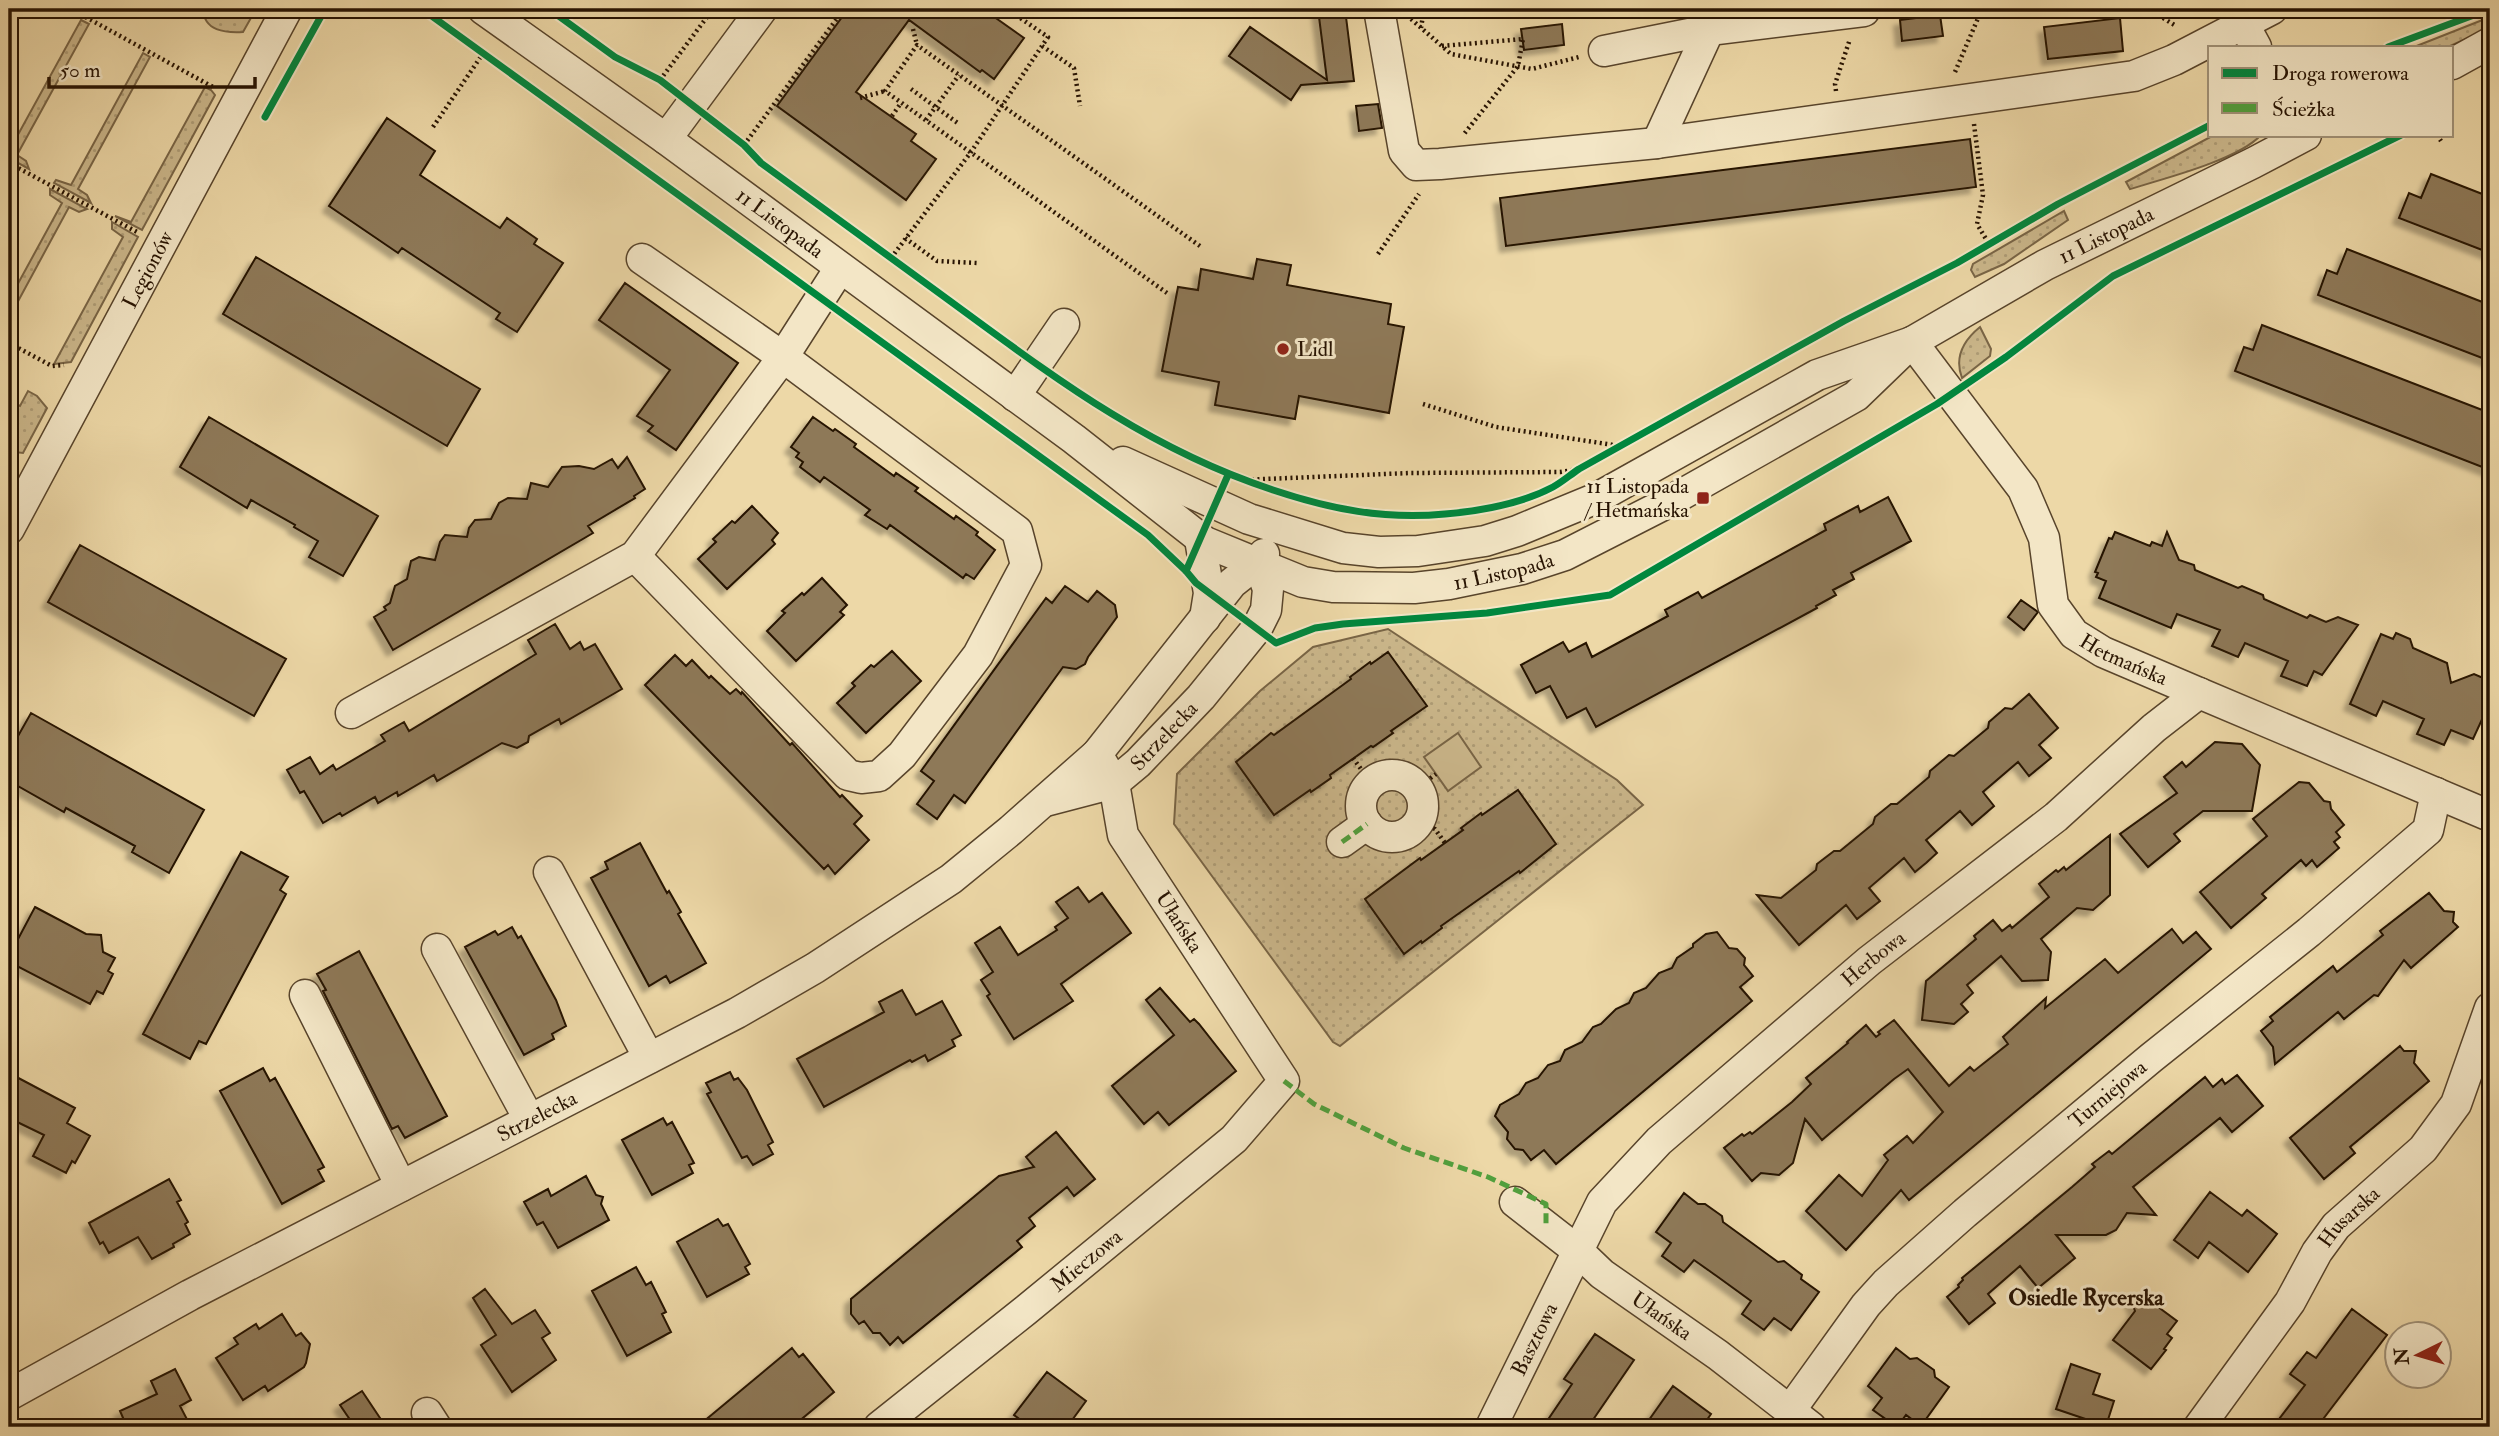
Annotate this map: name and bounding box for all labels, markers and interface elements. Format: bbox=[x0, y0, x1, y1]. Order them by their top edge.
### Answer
scale bar bbox=[49, 46, 256, 90]
legend bbox=[2208, 46, 2454, 136]
text: 50 m bbox=[60, 57, 101, 84]
text: Droga rowerowa bbox=[2272, 60, 2409, 87]
text: Ścieżka bbox=[2272, 96, 2335, 123]
street label: 11 Listopada bbox=[731, 182, 830, 264]
street label: 11 Listopada bbox=[2054, 200, 2158, 270]
street label: Legionów bbox=[116, 226, 180, 313]
place label: Lidl bbox=[1297, 336, 1334, 363]
marker: Lidl bbox=[1275, 341, 1291, 357]
place label: 11 Listopada / Hetmańska bbox=[1583, 473, 1689, 524]
marker: 11 Listopada / Hetmańska bbox=[1695, 490, 1711, 506]
street label: 11 Listopada bbox=[1451, 546, 1558, 596]
street label: Hetmańska bbox=[2075, 627, 2172, 692]
street label: Strzelecka bbox=[1124, 695, 1204, 776]
street label: Ułańska bbox=[1149, 886, 1209, 958]
street label: Herbowa bbox=[1835, 924, 1911, 993]
street label: Turniejowa bbox=[2063, 1053, 2153, 1134]
street label: Strzelecka bbox=[492, 1084, 582, 1148]
street label: Husarska bbox=[2311, 1180, 2386, 1253]
street label: Mieczowa bbox=[1045, 1223, 1128, 1298]
district label: Osiedle Rycerska bbox=[2008, 1283, 2165, 1313]
street label: Ułańska bbox=[1626, 1285, 1698, 1347]
street label: Basztowa bbox=[1505, 1298, 1564, 1380]
north arrow bbox=[2384, 1320, 2454, 1390]
text: N bbox=[2389, 1346, 2415, 1367]

